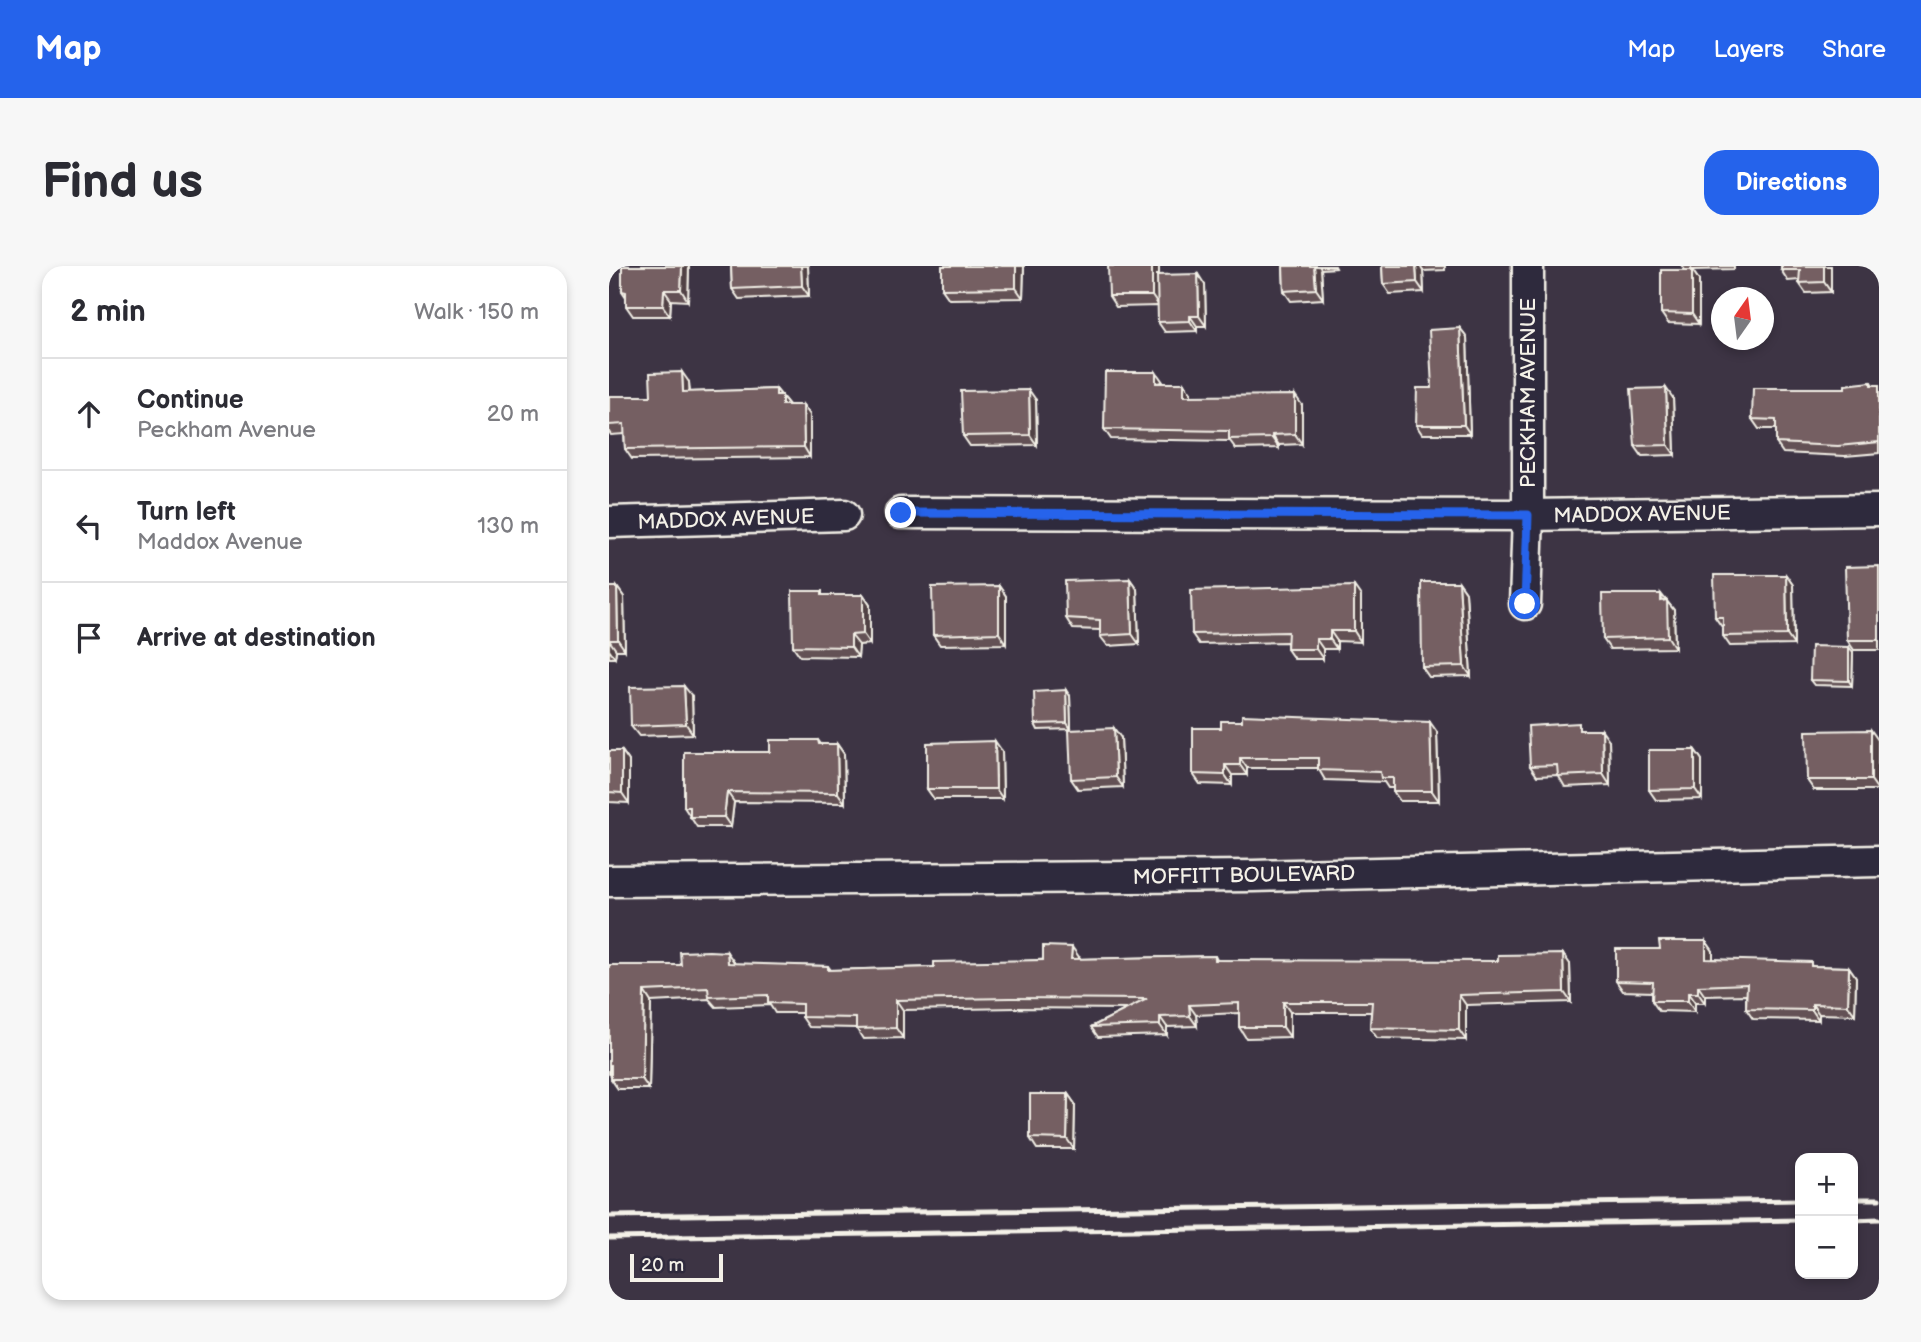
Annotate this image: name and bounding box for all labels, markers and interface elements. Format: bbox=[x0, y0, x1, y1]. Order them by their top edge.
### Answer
text: Map bbox=[35, 29, 101, 69]
text: Map bbox=[1627, 35, 1675, 64]
text: Layers bbox=[1713, 35, 1784, 64]
text: Share bbox=[1822, 35, 1886, 64]
button: Directions bbox=[1704, 150, 1879, 215]
text: Find us bbox=[42, 153, 203, 212]
north arrow bbox=[1711, 287, 1774, 350]
text: 2 min bbox=[70, 294, 146, 330]
text: Walk · 150 m bbox=[414, 298, 539, 326]
street label: PECKHAM AVENUE bbox=[1516, 298, 1541, 488]
text: Continue bbox=[137, 385, 244, 416]
icon: ahead bbox=[70, 395, 108, 433]
text: 20 m bbox=[487, 400, 539, 428]
text: Peckham Avenue bbox=[137, 416, 316, 444]
text: Turn left bbox=[137, 497, 236, 528]
route end bbox=[885, 497, 916, 528]
street label: MADDOX AVENUE bbox=[1553, 500, 1731, 529]
street label: MADDOX AVENUE bbox=[637, 504, 815, 535]
icon: left bbox=[70, 507, 108, 545]
text: 130 m bbox=[477, 512, 539, 540]
text: Maddox Avenue bbox=[137, 528, 303, 556]
route start bbox=[1509, 588, 1540, 619]
icon: arrive bbox=[70, 619, 108, 657]
text: Arrive at destination bbox=[137, 623, 376, 654]
street label: MOFFITT BOULEVARD bbox=[1133, 861, 1355, 890]
map controls bbox=[1795, 1153, 1858, 1279]
button: + bbox=[1795, 1153, 1858, 1216]
button: − bbox=[1795, 1216, 1858, 1279]
scale bar bbox=[630, 1251, 723, 1283]
text: 20 m bbox=[641, 1254, 684, 1277]

